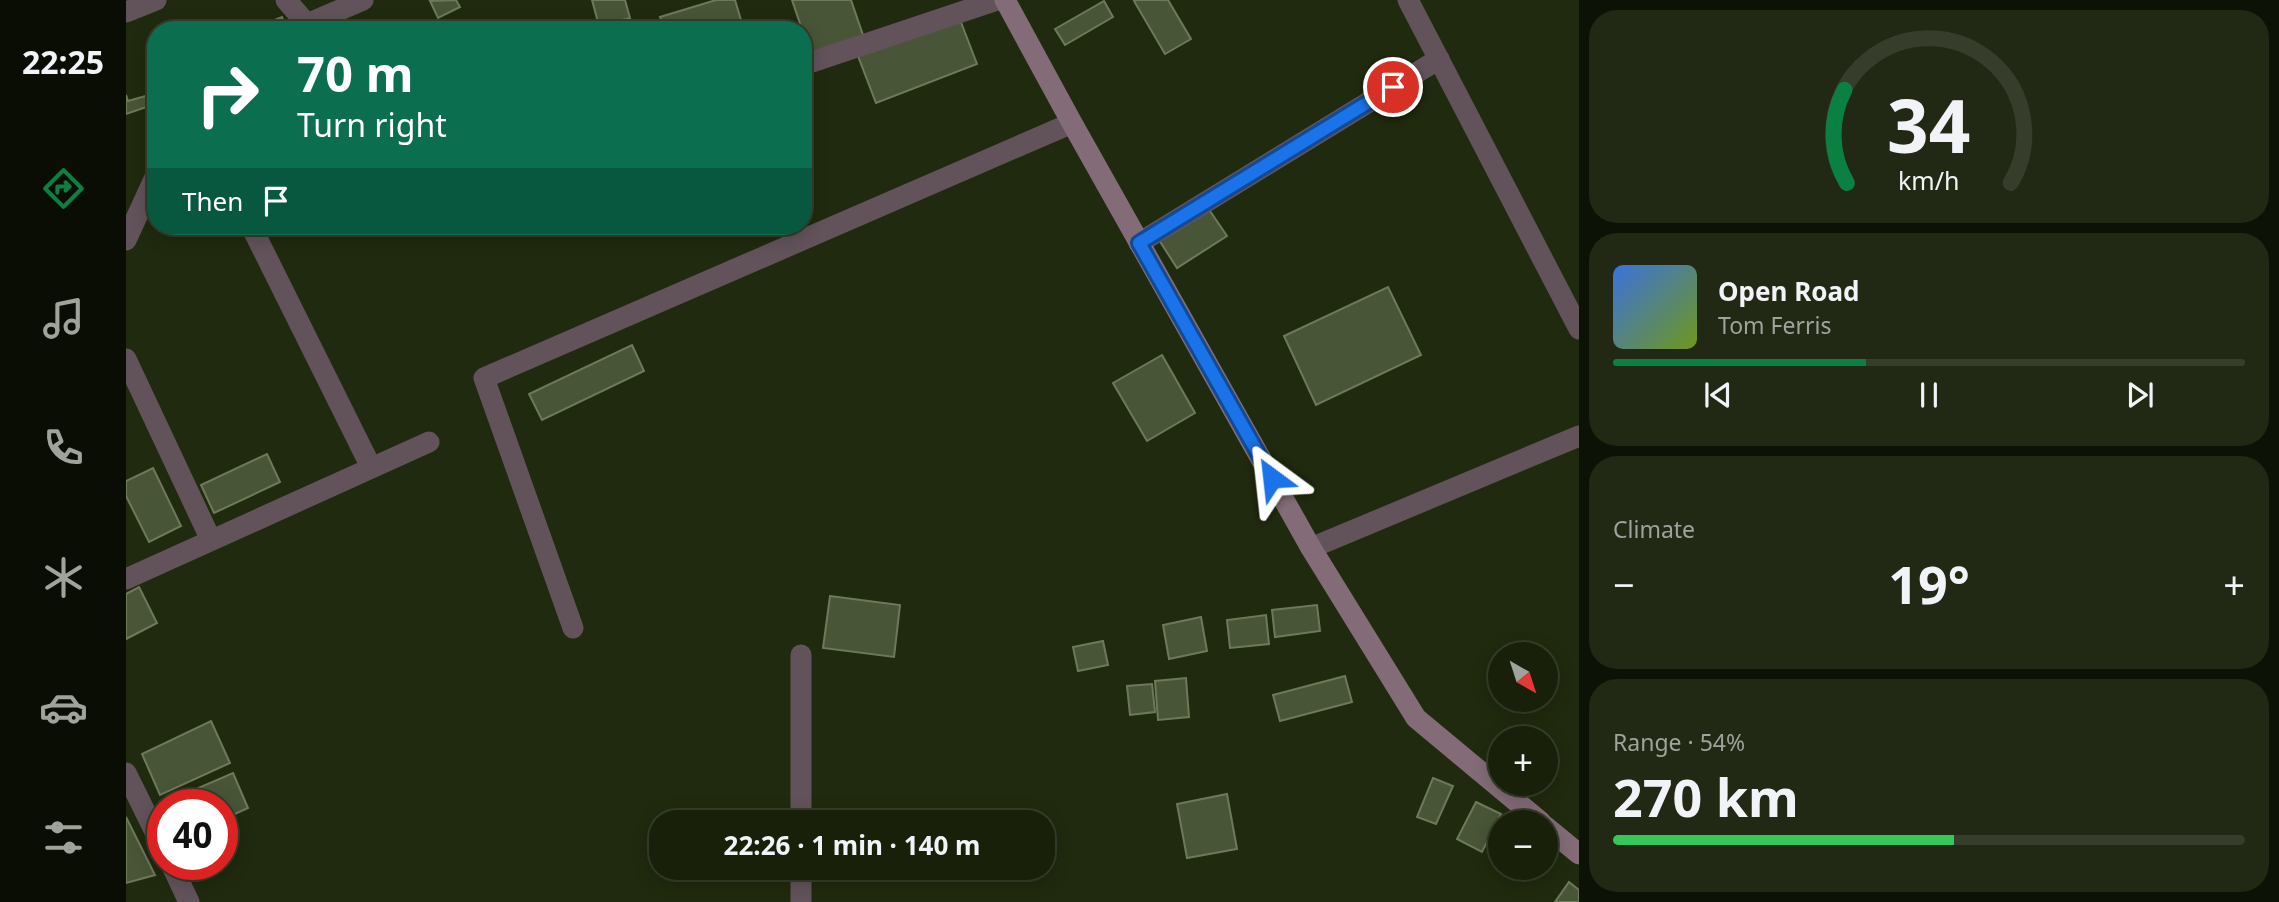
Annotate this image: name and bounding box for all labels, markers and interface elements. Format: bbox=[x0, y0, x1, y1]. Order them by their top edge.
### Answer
text: 22:25 bbox=[22, 40, 104, 83]
text: 70 m bbox=[297, 40, 414, 106]
icon: right bbox=[182, 49, 273, 140]
pin bbox=[1363, 57, 1423, 117]
icon: arrive bbox=[1374, 68, 1412, 106]
text: 34 bbox=[1887, 75, 1971, 174]
text: Turn right bbox=[297, 103, 447, 146]
text: km/h bbox=[1898, 162, 1960, 196]
icon: directions bbox=[39, 164, 88, 213]
icon: arrive bbox=[257, 182, 295, 220]
text: Then bbox=[182, 183, 243, 219]
text: Open Road bbox=[1718, 273, 1860, 309]
icon: music bbox=[39, 294, 88, 343]
text: Tom Ferris bbox=[1718, 309, 1831, 341]
icon: previous bbox=[1699, 376, 1737, 414]
icon: pause bbox=[1910, 376, 1948, 414]
icon: next bbox=[2121, 376, 2159, 414]
icon: phone bbox=[39, 423, 88, 472]
position arrow bbox=[1235, 441, 1309, 515]
text: Climate bbox=[1613, 513, 1695, 545]
text: 19° bbox=[1888, 548, 1970, 619]
icon: climate bbox=[39, 553, 88, 602]
text: − bbox=[1613, 558, 1635, 610]
text: + bbox=[2223, 558, 2245, 610]
north arrow bbox=[1488, 642, 1558, 712]
map controls bbox=[1488, 642, 1558, 880]
icon: car bbox=[39, 683, 88, 732]
button: + bbox=[1488, 726, 1558, 796]
text: Range · 54% bbox=[1613, 726, 1745, 758]
text: 270 km bbox=[1613, 761, 1799, 832]
speed limit sign: 40 bbox=[147, 789, 238, 880]
button: − bbox=[1488, 810, 1558, 880]
icon: filters bbox=[39, 813, 88, 862]
text: 22:26 · 1 min · 140 m bbox=[724, 827, 980, 863]

